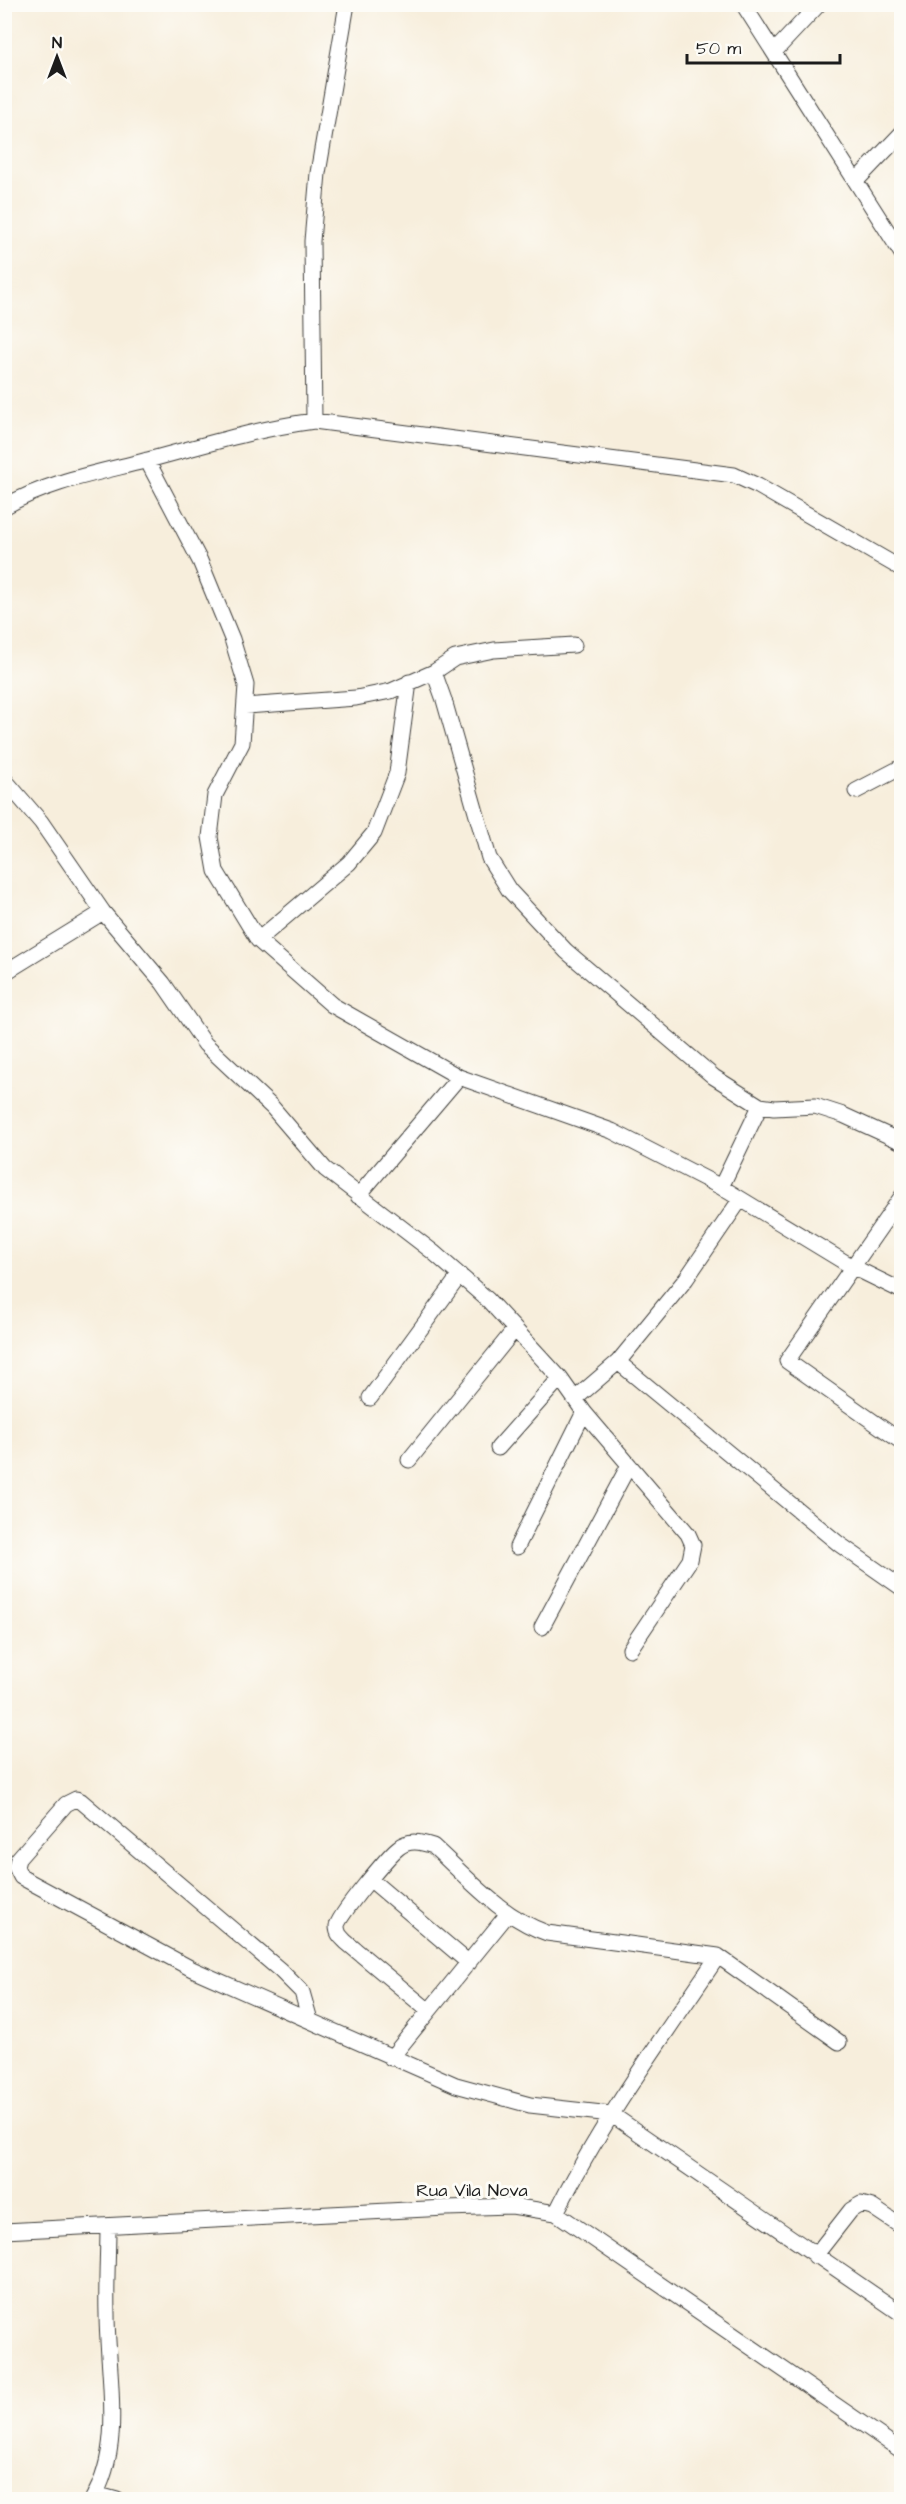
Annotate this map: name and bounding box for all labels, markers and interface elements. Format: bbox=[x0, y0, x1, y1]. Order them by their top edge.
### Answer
north arrow bbox=[27, 27, 87, 87]
scale bar bbox=[687, 27, 840, 65]
text: N bbox=[52, 32, 62, 54]
text: 50 m bbox=[696, 36, 741, 61]
street label: Rua Vila Nova bbox=[416, 2178, 528, 2203]

